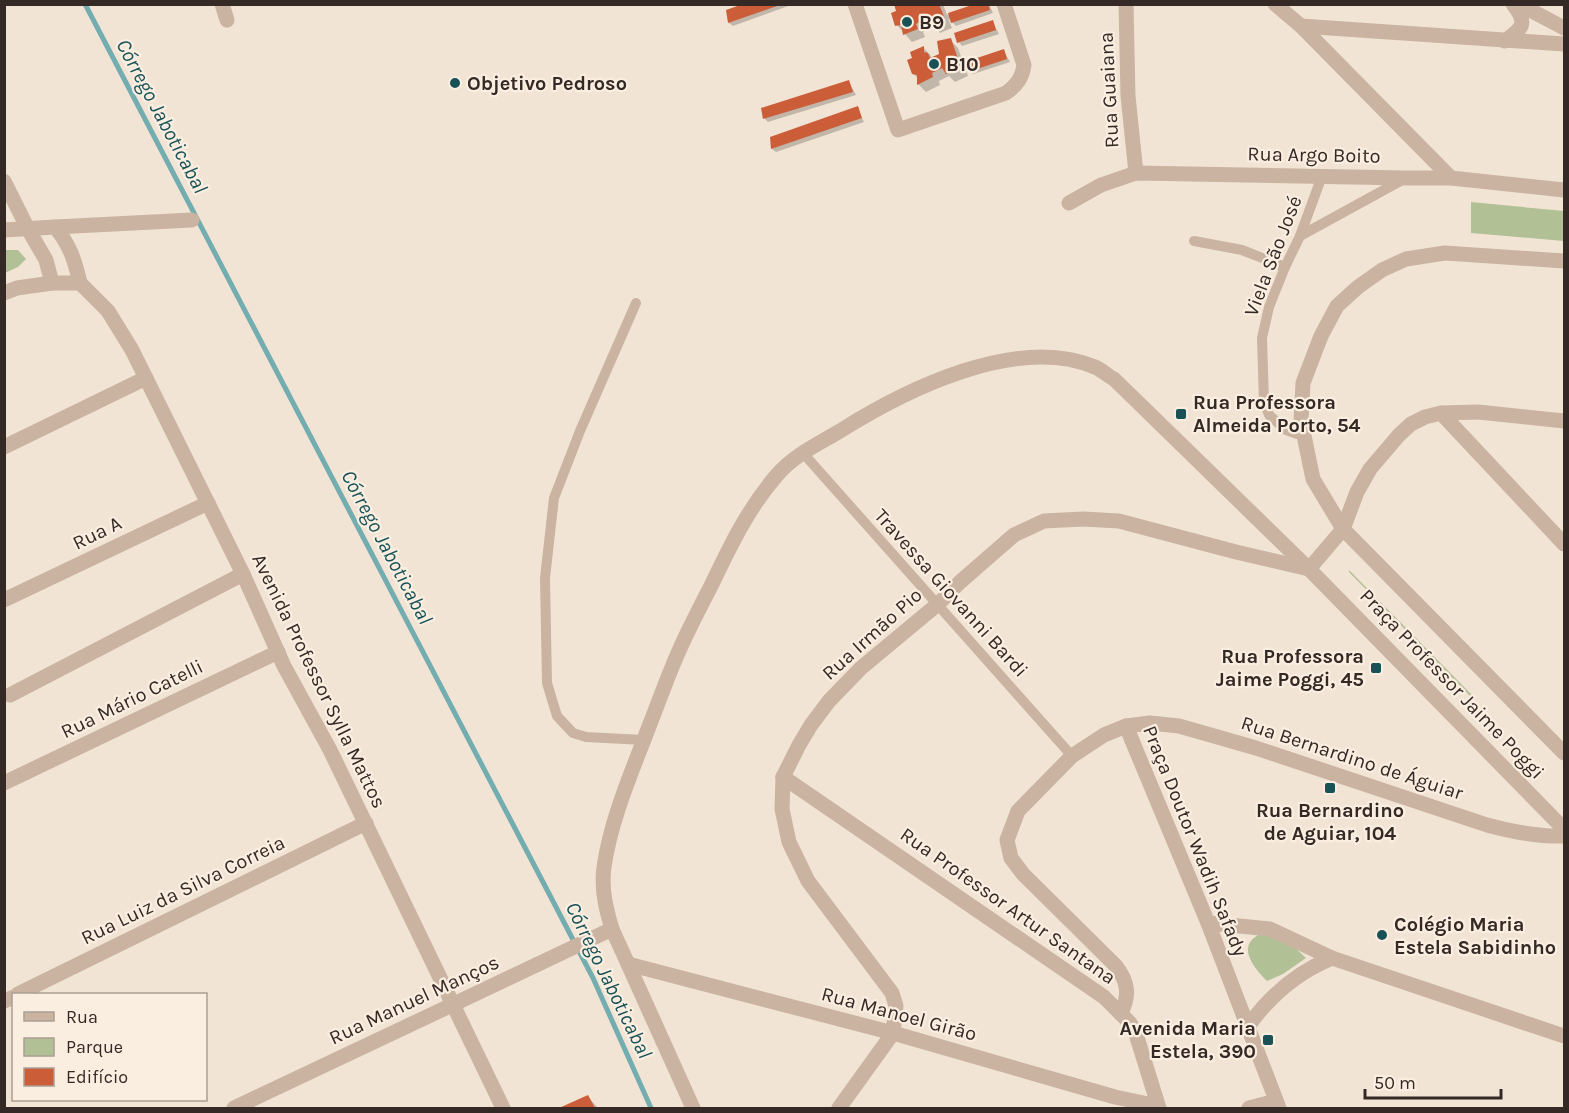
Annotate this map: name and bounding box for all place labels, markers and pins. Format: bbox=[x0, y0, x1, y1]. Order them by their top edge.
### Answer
place label: B9 bbox=[919, 11, 944, 34]
marker: B9 bbox=[900, 15, 914, 29]
place label: B10 bbox=[946, 53, 979, 76]
marker: B10 bbox=[927, 57, 941, 71]
place label: Objetivo Pedroso bbox=[467, 72, 627, 95]
marker: Objetivo Pedroso bbox=[448, 76, 462, 90]
place label: Rua Professora Almeida Porto, 54 bbox=[1193, 391, 1361, 437]
marker: Rua Professora Almeida Porto, 54 bbox=[1174, 407, 1188, 421]
place label: Rua Professora Jaime Poggi, 45 bbox=[1216, 645, 1364, 691]
marker: Rua Professora Jaime Poggi, 45 bbox=[1369, 661, 1383, 675]
marker: Rua Bernardino de Aguiar, 104 bbox=[1323, 781, 1337, 795]
place label: Rua Bernardino de Aguiar, 104 bbox=[1256, 799, 1404, 845]
place label: Colégio Maria Estela Sabidinho bbox=[1394, 913, 1556, 959]
marker: Colégio Maria Estela Sabidinho bbox=[1375, 928, 1389, 942]
place label: Avenida Maria Estela, 390 bbox=[1120, 1017, 1256, 1063]
marker: Avenida Maria Estela, 390 bbox=[1261, 1033, 1275, 1047]

